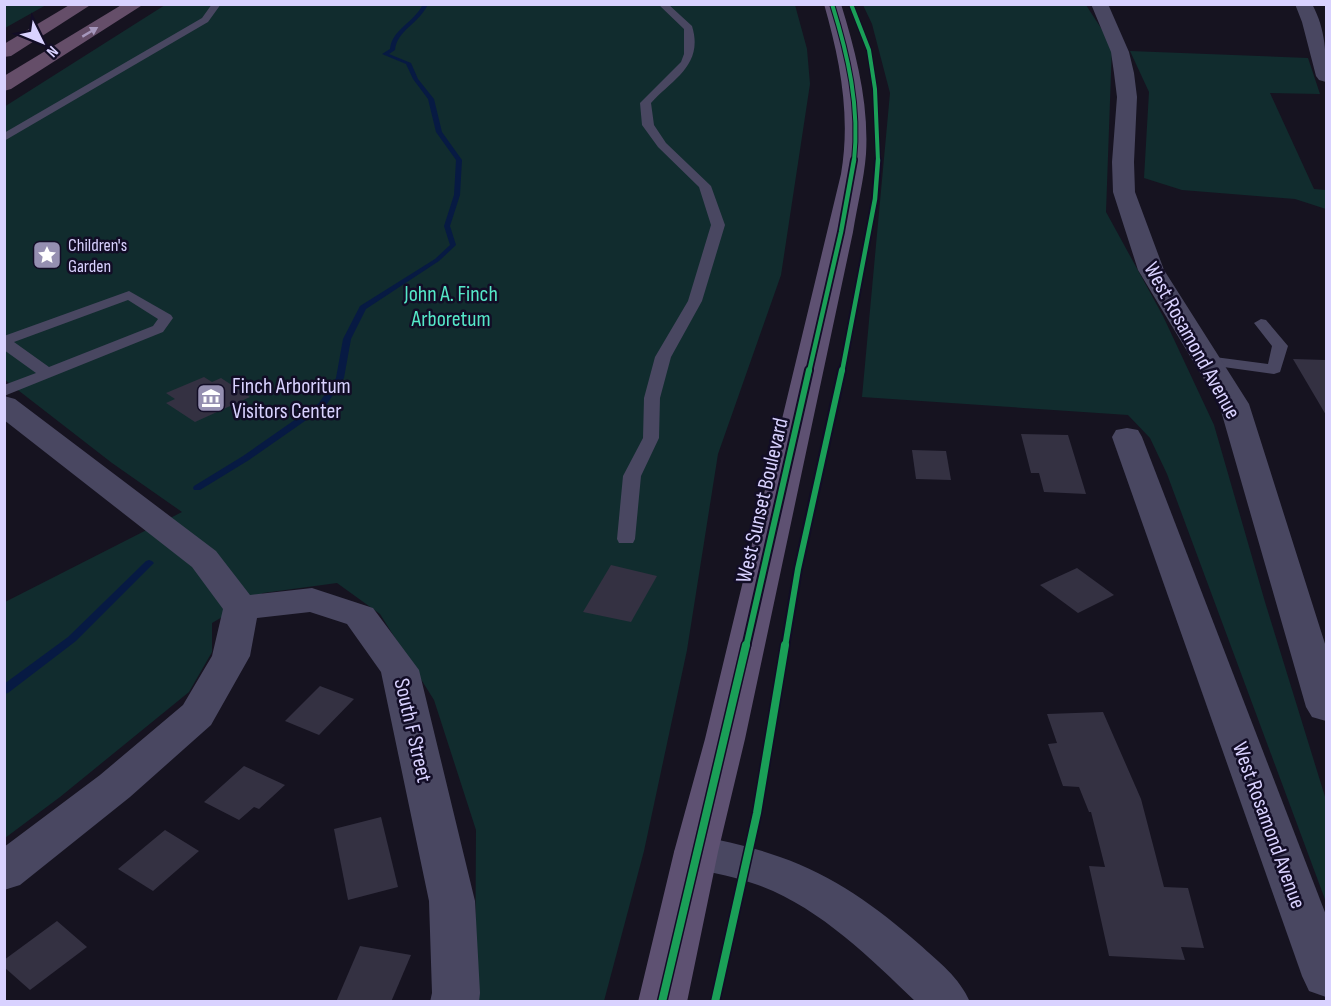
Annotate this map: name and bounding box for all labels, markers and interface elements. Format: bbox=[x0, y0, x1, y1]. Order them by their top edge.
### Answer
north arrow bbox=[12, 12, 72, 72]
one-way arrow bbox=[82, 27, 98, 38]
text: N bbox=[42, 42, 62, 61]
place label: Children's Garden bbox=[68, 235, 127, 277]
place icon: Children's Garden bbox=[31, 239, 63, 271]
street label: West Rosamond Avenue bbox=[1137, 258, 1246, 424]
park label: John A. Finch Arboretum bbox=[403, 281, 498, 333]
place label: Finch Arboritum Visitors Center bbox=[232, 373, 351, 425]
museum icon: Finch Arboritum Visitors Center bbox=[195, 382, 227, 414]
street label: West Sunset Boulevard bbox=[730, 415, 795, 585]
street label: South F Street bbox=[387, 676, 438, 785]
street label: West Rosamond Avenue bbox=[1226, 739, 1311, 913]

